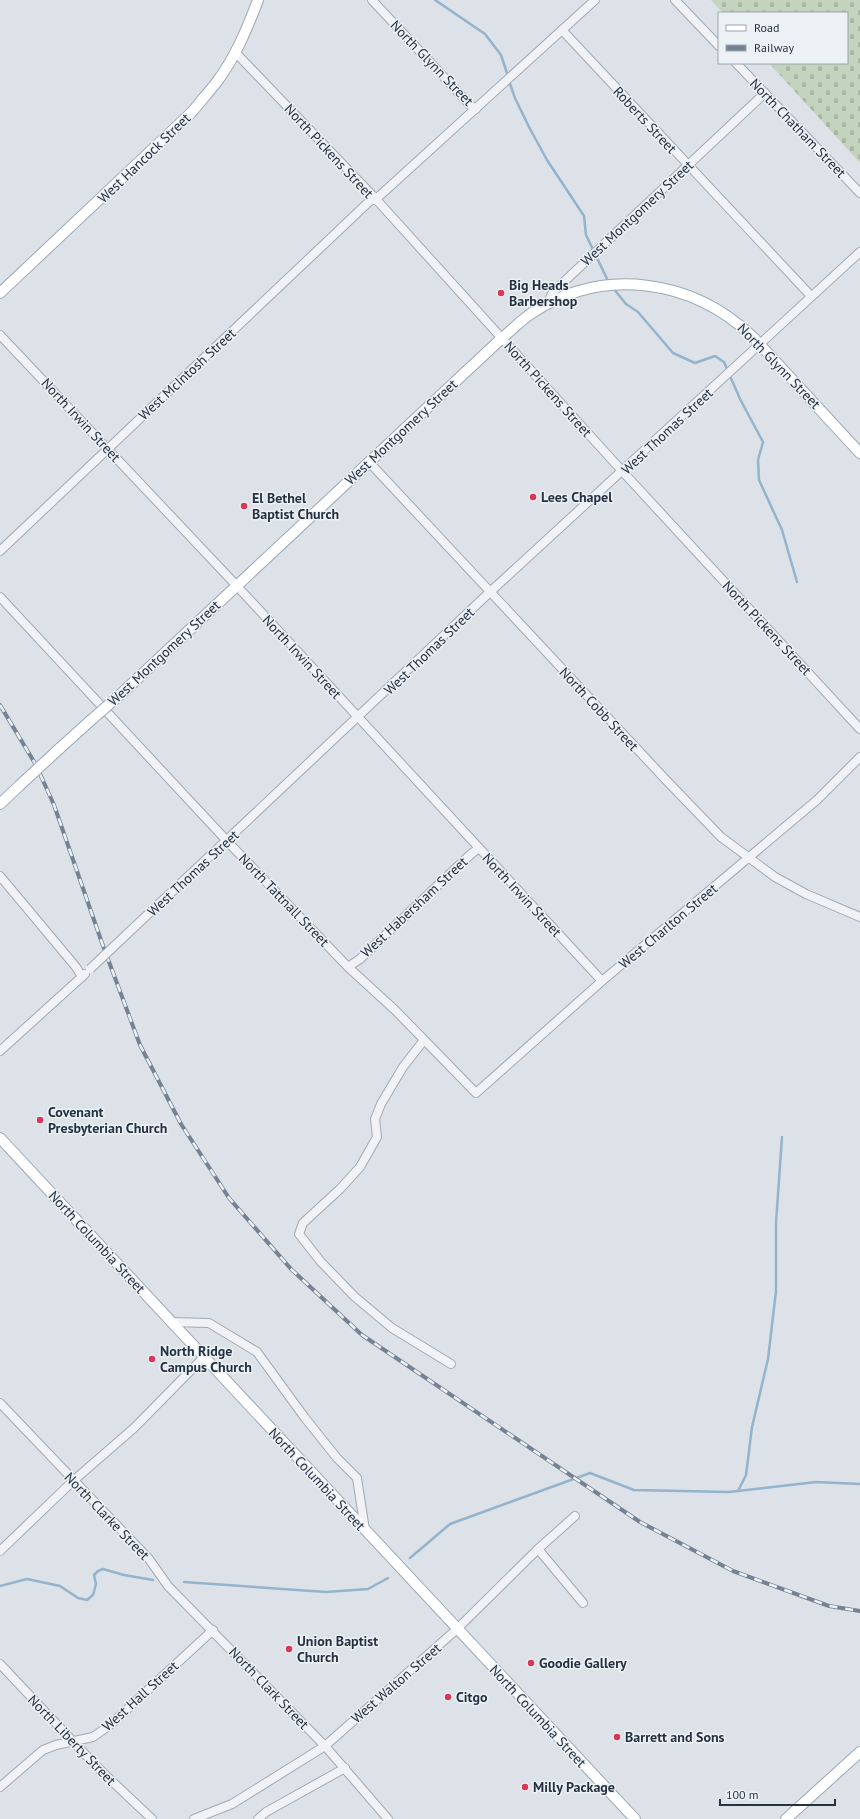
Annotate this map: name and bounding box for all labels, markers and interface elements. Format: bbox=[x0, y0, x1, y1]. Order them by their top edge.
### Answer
legend bbox=[718, 12, 848, 64]
street label: North Glynn Street bbox=[387, 16, 478, 110]
text: Road bbox=[754, 20, 779, 35]
text: Railway bbox=[754, 40, 794, 55]
street label: North Chatham Street bbox=[746, 75, 850, 182]
street label: Roberts Street bbox=[609, 83, 681, 157]
street label: North Pickens Street bbox=[281, 100, 378, 202]
street label: West Hancock Street bbox=[94, 109, 194, 207]
street label: West Montgomery Street bbox=[577, 156, 697, 270]
place label: Big Heads Barbershop bbox=[509, 276, 578, 310]
marker: Big Heads Barbershop bbox=[496, 288, 506, 298]
street label: North Glynn Street bbox=[734, 319, 825, 413]
street label: West McIntosh Street bbox=[135, 324, 240, 424]
street label: North Pickens Street bbox=[500, 337, 596, 441]
street label: North Irwin Street bbox=[37, 374, 125, 466]
street label: West Montgomery Street bbox=[341, 375, 461, 489]
street label: West Thomas Street bbox=[617, 384, 717, 478]
place label: Lees Chapel bbox=[541, 488, 613, 506]
place label: El Bethel Baptist Church bbox=[252, 489, 339, 523]
marker: Lees Chapel bbox=[528, 492, 538, 502]
marker: El Bethel Baptist Church bbox=[239, 501, 249, 511]
street label: North Pickens Street bbox=[719, 577, 816, 679]
street label: West Montgomery Street bbox=[104, 596, 224, 710]
street label: West Thomas Street bbox=[380, 603, 478, 699]
street label: North Irwin Street bbox=[258, 611, 346, 703]
street label: North Cobb Street bbox=[556, 663, 643, 755]
street label: West Thomas Street bbox=[143, 826, 243, 920]
street label: North Irwin Street bbox=[478, 849, 566, 941]
street label: North Tattnall Street bbox=[235, 850, 333, 951]
street label: West Habersham Street bbox=[357, 853, 471, 961]
street label: West Charlton Street bbox=[615, 879, 721, 972]
place label: Covenant Presbyterian Church bbox=[48, 1103, 167, 1137]
marker: Covenant Presbyterian Church bbox=[35, 1115, 45, 1125]
street label: North Columbia Street bbox=[45, 1187, 149, 1297]
place label: North Ridge Campus Church bbox=[160, 1342, 252, 1376]
marker: North Ridge Campus Church bbox=[147, 1354, 157, 1364]
street label: North Columbia Street bbox=[265, 1424, 369, 1534]
street label: North Clarke Street bbox=[61, 1468, 154, 1564]
place label: Union Baptist Church bbox=[297, 1632, 378, 1666]
street label: West Walton Street bbox=[347, 1639, 445, 1727]
street label: North Clark Street bbox=[225, 1643, 313, 1733]
marker: Union Baptist Church bbox=[284, 1644, 294, 1654]
place label: Goodie Gallery bbox=[539, 1654, 627, 1672]
street label: West Hall Street bbox=[98, 1657, 182, 1735]
marker: Goodie Gallery bbox=[526, 1658, 536, 1668]
street label: North Columbia Street bbox=[486, 1661, 590, 1771]
place label: Citgo bbox=[456, 1688, 488, 1706]
street label: North Liberty Street bbox=[24, 1691, 120, 1789]
marker: Citgo bbox=[443, 1692, 453, 1702]
place label: Barrett and Sons bbox=[625, 1728, 725, 1746]
marker: Barrett and Sons bbox=[612, 1732, 622, 1742]
place label: Milly Package bbox=[533, 1778, 615, 1796]
scale bar bbox=[720, 1781, 835, 1807]
marker: Milly Package bbox=[520, 1782, 530, 1792]
text: 100 m bbox=[726, 1787, 759, 1802]

